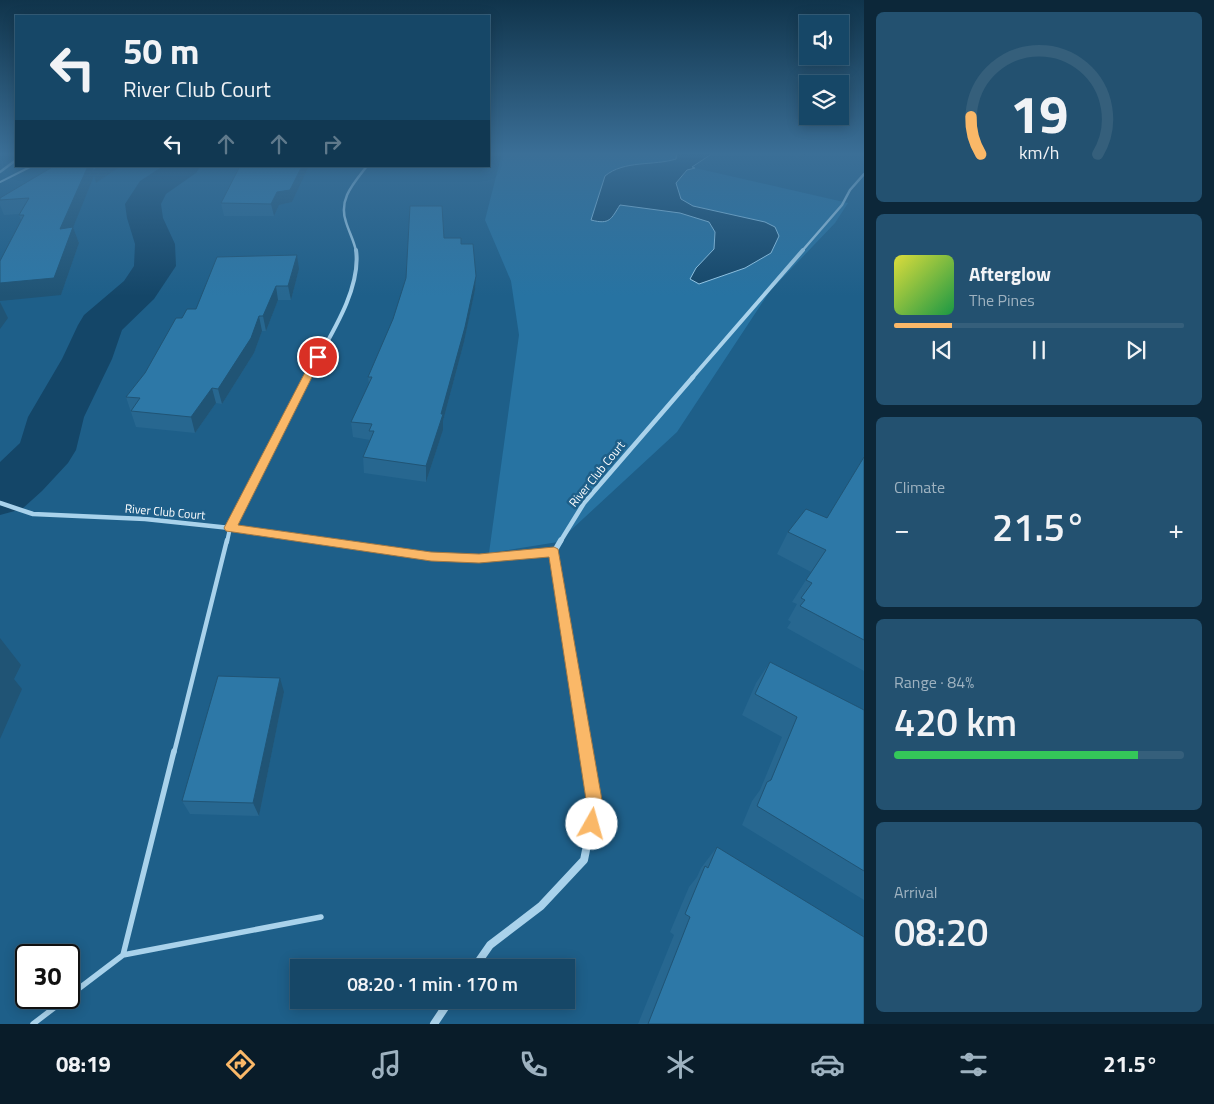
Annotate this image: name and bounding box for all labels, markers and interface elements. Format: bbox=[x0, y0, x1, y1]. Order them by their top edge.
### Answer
map controls bbox=[799, 15, 849, 125]
button: sound bbox=[799, 15, 849, 65]
text: 50 m bbox=[123, 24, 199, 78]
icon: left bbox=[40, 35, 105, 100]
text: River Club Court bbox=[123, 72, 271, 106]
text: 19 bbox=[1010, 74, 1068, 153]
button: layers bbox=[799, 75, 849, 125]
icon: left bbox=[159, 130, 187, 158]
icon: ahead bbox=[212, 130, 240, 158]
icon: ahead bbox=[265, 130, 293, 158]
icon: right bbox=[318, 130, 346, 158]
text: km/h bbox=[1019, 139, 1059, 166]
text: Afterglow bbox=[969, 259, 1051, 288]
text: The Pines bbox=[969, 288, 1035, 312]
pin bbox=[297, 336, 339, 378]
icon: previous bbox=[928, 336, 956, 364]
icon: pause bbox=[1025, 336, 1053, 364]
icon: next bbox=[1122, 336, 1150, 364]
icon: arrive bbox=[304, 343, 332, 371]
street label: River Club Court bbox=[564, 436, 630, 511]
text: Climate bbox=[894, 475, 945, 499]
text: 21.5° bbox=[992, 498, 1086, 556]
street label: River Club Court bbox=[124, 499, 207, 525]
text: − bbox=[894, 507, 910, 550]
text: + bbox=[1168, 507, 1184, 550]
text: Range · 84% bbox=[894, 670, 974, 694]
text: 420 km bbox=[894, 693, 1017, 751]
position arrow bbox=[565, 797, 617, 849]
text: Arrival bbox=[894, 880, 937, 904]
text: 08:20 bbox=[894, 903, 988, 961]
speed limit sign: 30 bbox=[15, 944, 80, 1009]
text: 08:20 · 1 min · 170 m bbox=[347, 969, 518, 998]
text: 08:19 bbox=[56, 1047, 111, 1081]
icon: directions bbox=[223, 1047, 258, 1082]
icon: music bbox=[369, 1047, 404, 1082]
icon: phone bbox=[516, 1047, 551, 1082]
icon: climate bbox=[663, 1047, 698, 1082]
icon: car bbox=[810, 1047, 845, 1082]
icon: filters bbox=[956, 1047, 991, 1082]
text: 21.5° bbox=[1103, 1047, 1158, 1081]

